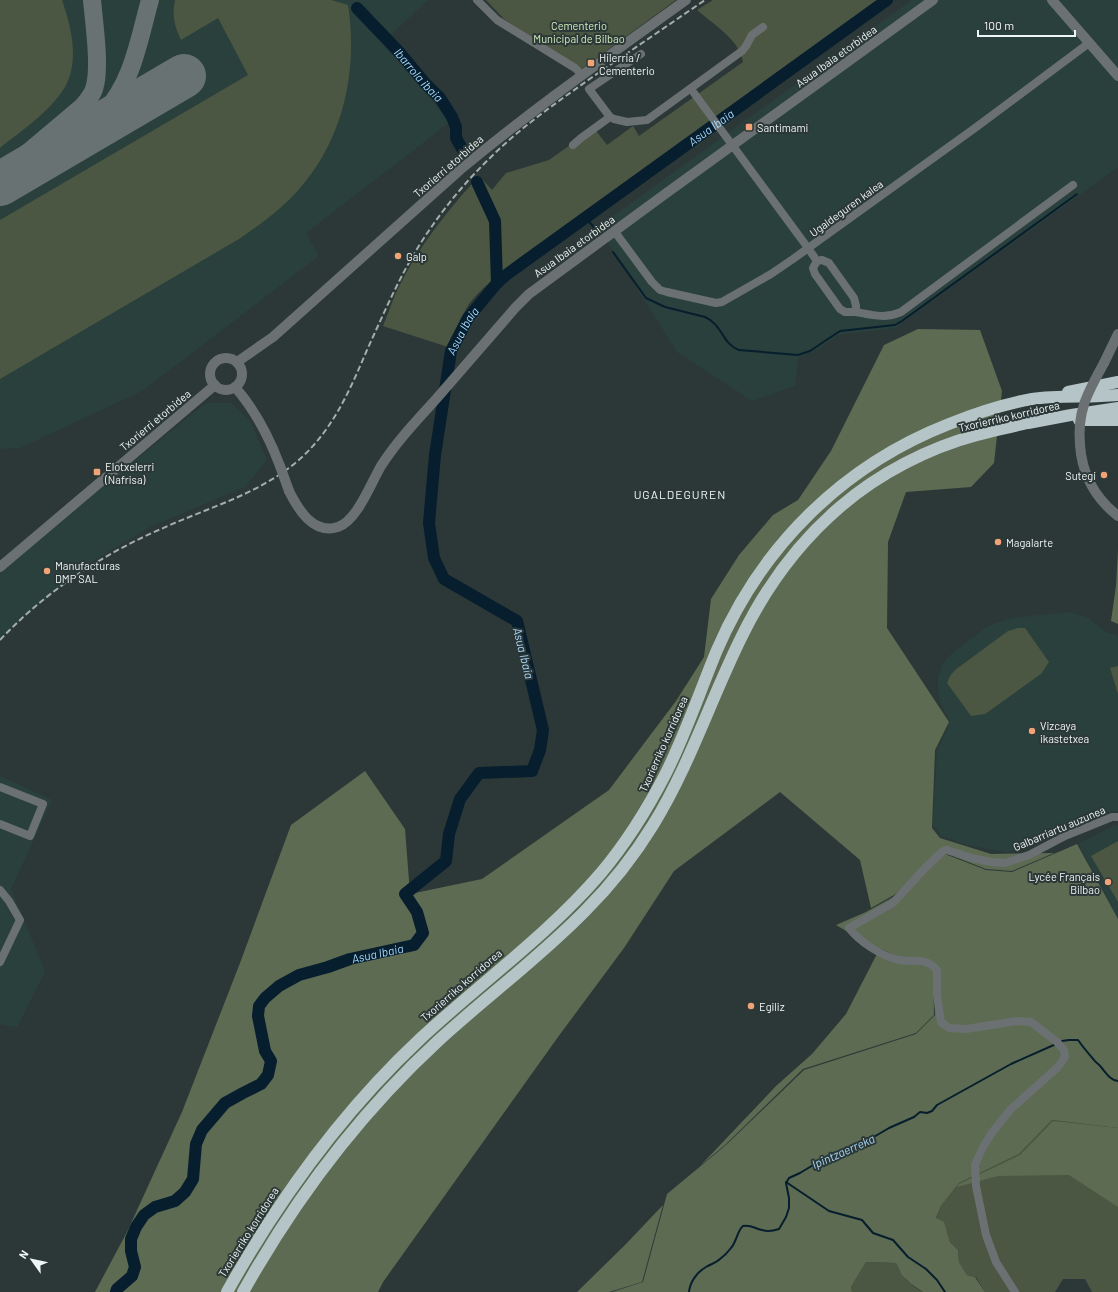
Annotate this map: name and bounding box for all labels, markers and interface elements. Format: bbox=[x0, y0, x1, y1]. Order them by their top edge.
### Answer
scale bar bbox=[978, 12, 1075, 38]
text: 100 m bbox=[984, 18, 1014, 32]
park label: Cementerio Municipal de Bilbao bbox=[533, 19, 625, 45]
street label: Asua Ibaia etorbidea bbox=[793, 22, 879, 90]
water label: Ibarrola ibaia bbox=[392, 45, 446, 104]
place label: Hilerria / Cementerio bbox=[599, 51, 655, 77]
marker: Hilerria / Cementerio bbox=[586, 58, 596, 68]
water label: Asua Ibaia bbox=[685, 106, 736, 148]
place label: Santimami bbox=[757, 121, 809, 134]
marker: Santimami bbox=[744, 122, 754, 132]
street label: Txorierri etorbidea bbox=[410, 132, 486, 200]
street label: Ugaldeguren kalea bbox=[807, 177, 885, 239]
street label: Asua Ibaia etorbidea bbox=[531, 212, 617, 280]
place label: Galp bbox=[406, 250, 427, 263]
marker: Galp bbox=[393, 251, 403, 261]
water label: Asua Ibaia bbox=[443, 304, 481, 357]
street label: Txorierri etorbidea bbox=[117, 387, 193, 453]
street label: Txorierriko korridorea bbox=[957, 398, 1061, 434]
place label: Elotxelerri (Nafrisa) bbox=[104, 460, 154, 486]
marker: Elotxelerri (Nafrisa) bbox=[92, 467, 102, 477]
place label: Sutegi bbox=[1065, 469, 1096, 482]
marker: Sutegi bbox=[1099, 470, 1109, 480]
district label: UGALDEGUREN bbox=[634, 487, 726, 501]
place label: Magalarte bbox=[1006, 536, 1053, 549]
marker: Magalarte bbox=[993, 537, 1003, 547]
place label: Manufacturas DMP SAL bbox=[55, 559, 120, 585]
marker: Manufacturas DMP SAL bbox=[42, 566, 52, 576]
water label: Asua Ibaia bbox=[511, 626, 537, 680]
street label: Txorierriko korridorea bbox=[636, 694, 690, 794]
place label: Vizcaya ikastetxea bbox=[1040, 719, 1089, 745]
marker: Vizcaya ikastetxea bbox=[1027, 726, 1037, 736]
street label: Galbarriartu auzunea bbox=[1011, 803, 1107, 853]
place label: Lycée Français Bilbao bbox=[1028, 870, 1100, 896]
marker: Lycée Français Bilbao bbox=[1103, 877, 1113, 887]
water label: Asua Ibaia bbox=[350, 941, 405, 965]
street label: Txorierriko korridorea bbox=[418, 946, 504, 1024]
place label: Egiliz bbox=[759, 1000, 785, 1013]
marker: Egiliz bbox=[746, 1001, 756, 1011]
water label: Ipintzaerreka bbox=[809, 1131, 877, 1171]
street label: Txorierriko korridorea bbox=[215, 1185, 281, 1279]
north arrow bbox=[12, 1240, 52, 1280]
text: N bbox=[16, 1248, 31, 1261]

